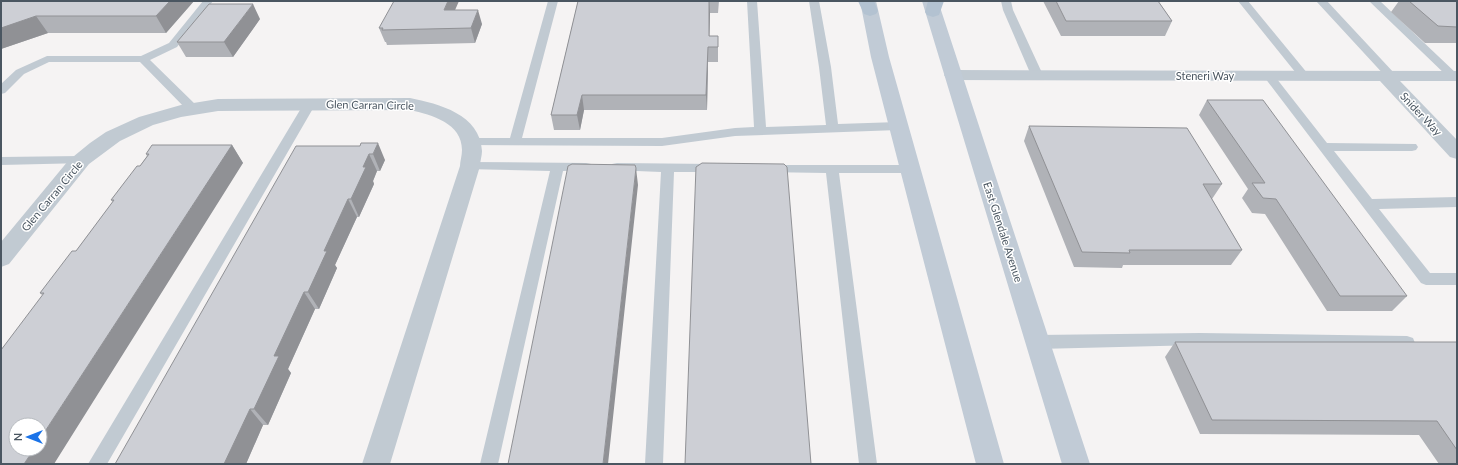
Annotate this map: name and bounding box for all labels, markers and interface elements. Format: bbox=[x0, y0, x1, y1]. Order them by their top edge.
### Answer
street label: Steneri Way bbox=[1176, 69, 1235, 82]
street label: Snider Way bbox=[1398, 89, 1445, 138]
street label: Glen Carran Circle bbox=[326, 97, 414, 112]
street label: Glen Carran Circle bbox=[18, 158, 85, 234]
street label: East Glendale Avenue bbox=[981, 180, 1026, 284]
north arrow bbox=[8, 417, 48, 457]
text: N bbox=[11, 433, 24, 441]

